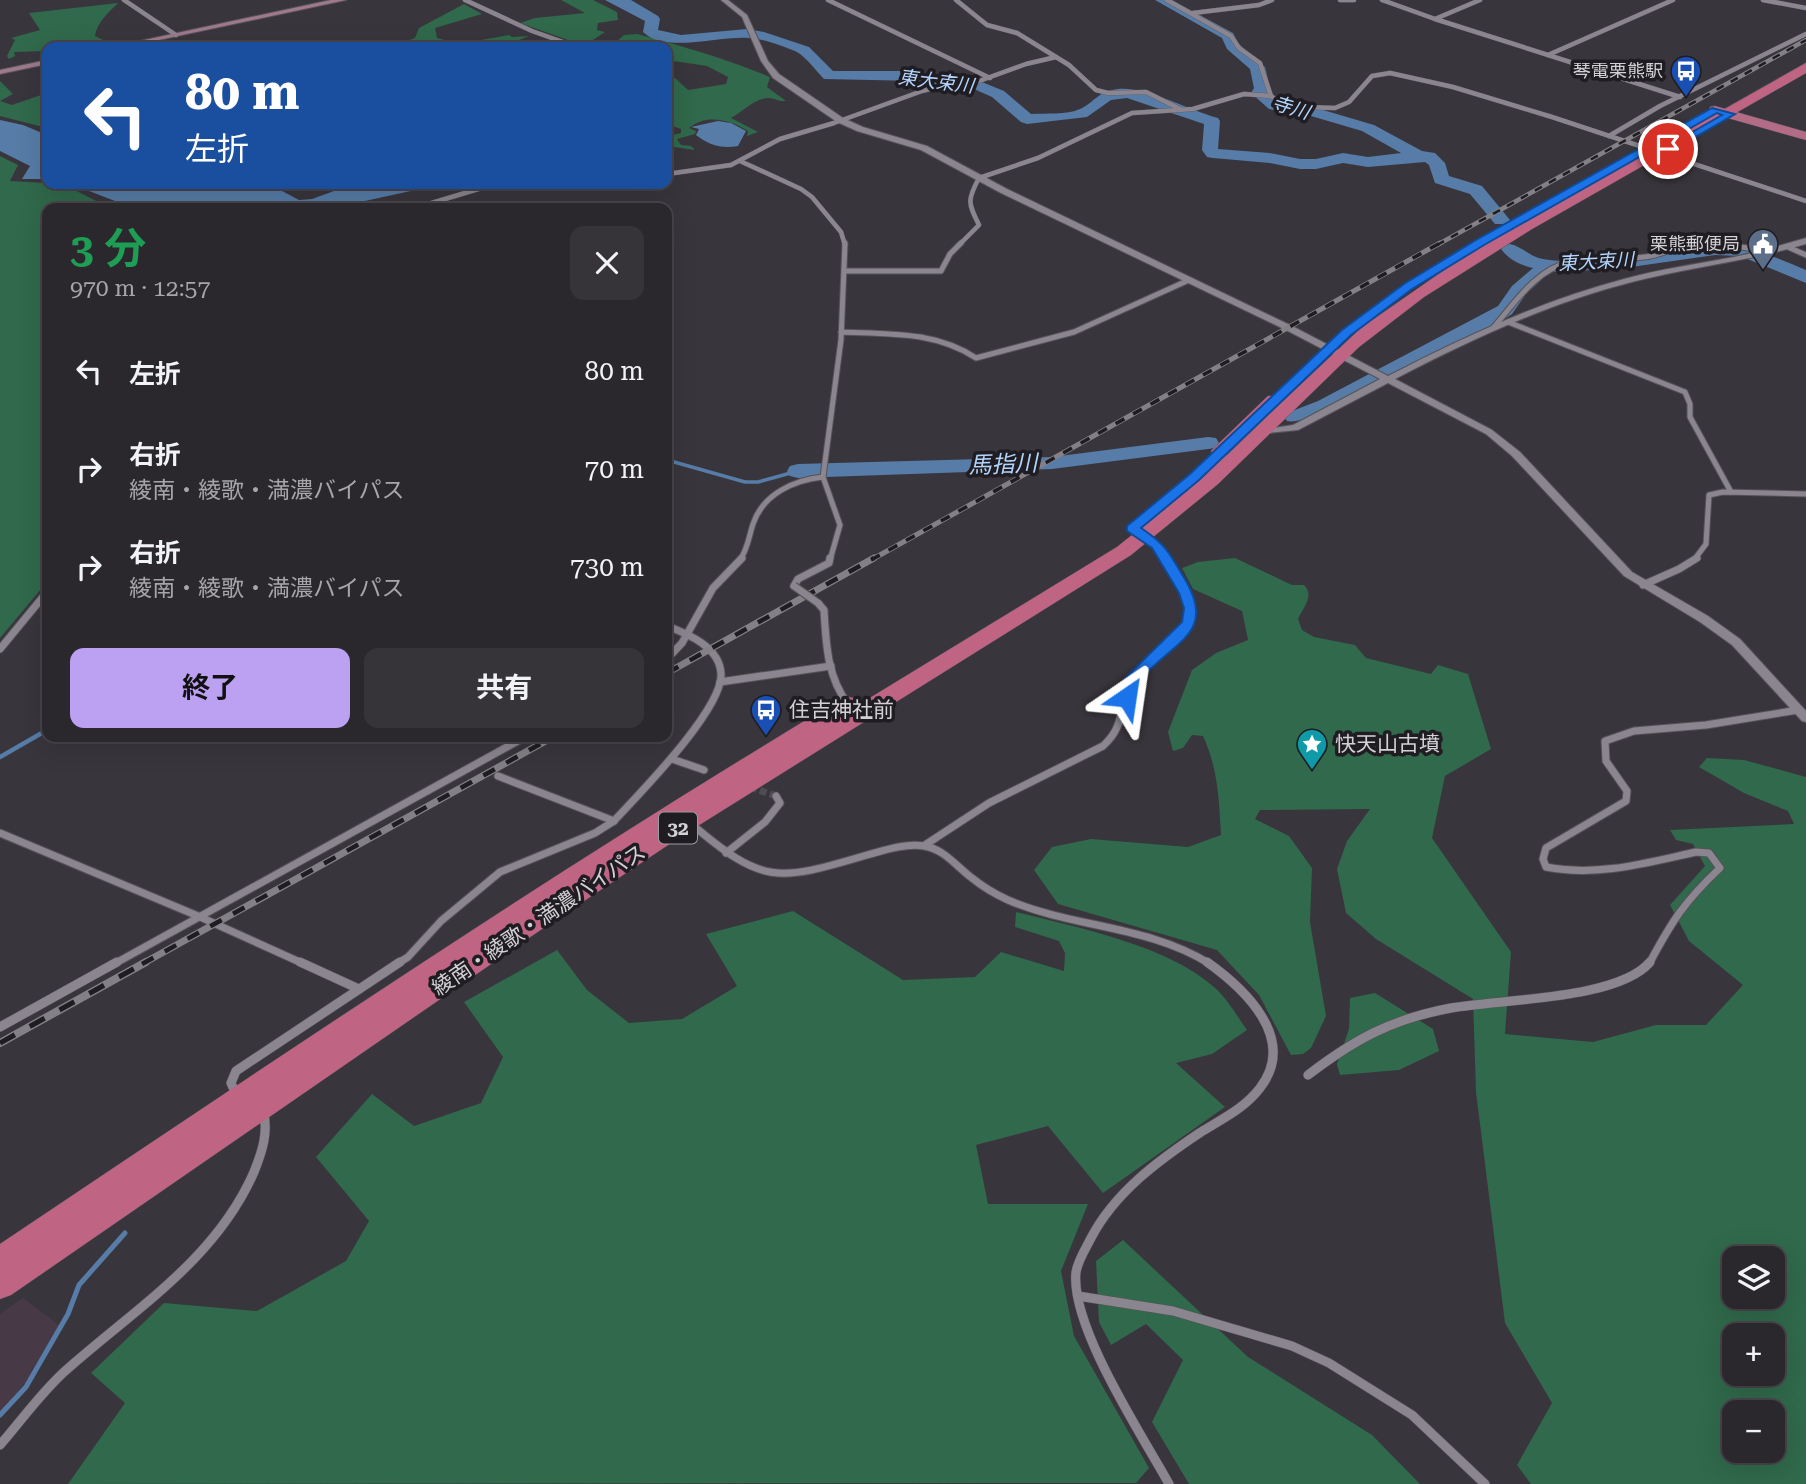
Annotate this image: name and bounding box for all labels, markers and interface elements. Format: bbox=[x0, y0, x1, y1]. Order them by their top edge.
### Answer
bus stop icon: 琴電栗熊駅 bbox=[1669, 54, 1703, 98]
place label: 琴電栗熊駅 bbox=[1573, 60, 1663, 81]
text: 80 m bbox=[185, 64, 300, 121]
water label: 東大束川 bbox=[897, 65, 977, 98]
icon: left bbox=[70, 70, 161, 161]
water label: 寺川 bbox=[1269, 91, 1314, 125]
pin bbox=[1638, 119, 1698, 179]
text: 左折 bbox=[185, 130, 249, 168]
icon: arrive bbox=[1649, 130, 1687, 168]
text: 3 分 bbox=[70, 224, 146, 273]
button: close bbox=[570, 226, 644, 300]
public building icon: 栗熊郵便局 bbox=[1746, 227, 1780, 271]
place label: 栗熊郵便局 bbox=[1650, 233, 1740, 254]
water label: 東大束川 bbox=[1557, 248, 1637, 275]
text: 970 m · 12:57 bbox=[70, 275, 210, 302]
icon: left bbox=[70, 352, 108, 390]
text: 80 m bbox=[585, 356, 644, 386]
text: 左折 bbox=[129, 359, 181, 389]
text: 右折 bbox=[129, 440, 181, 470]
icon: right bbox=[70, 450, 108, 488]
water label: 馬指川 bbox=[968, 450, 1041, 479]
text: 70 m bbox=[585, 454, 644, 484]
text: 綾南・綾歌・満濃バイパス bbox=[129, 477, 405, 504]
text: 右折 bbox=[129, 538, 181, 568]
icon: right bbox=[70, 548, 108, 586]
text: 730 m bbox=[570, 552, 644, 582]
text: 綾南・綾歌・満濃バイパス bbox=[129, 575, 405, 602]
button: 終了 bbox=[70, 648, 350, 728]
button: 共有 bbox=[364, 648, 644, 728]
position arrow bbox=[1090, 660, 1164, 734]
bus stop icon: 住吉神社前 bbox=[749, 693, 783, 737]
place label: 住吉神社前 bbox=[789, 698, 894, 722]
place icon: 快天山古墳 bbox=[1295, 727, 1329, 771]
place label: 快天山古墳 bbox=[1335, 732, 1440, 756]
road number: 32 bbox=[659, 813, 697, 844]
street label: 綾南・綾歌・満濃バイパス bbox=[428, 840, 650, 1000]
map controls bbox=[1722, 1246, 1785, 1463]
button: layers bbox=[1722, 1246, 1785, 1309]
button: + bbox=[1722, 1323, 1785, 1386]
button: − bbox=[1722, 1400, 1785, 1463]

